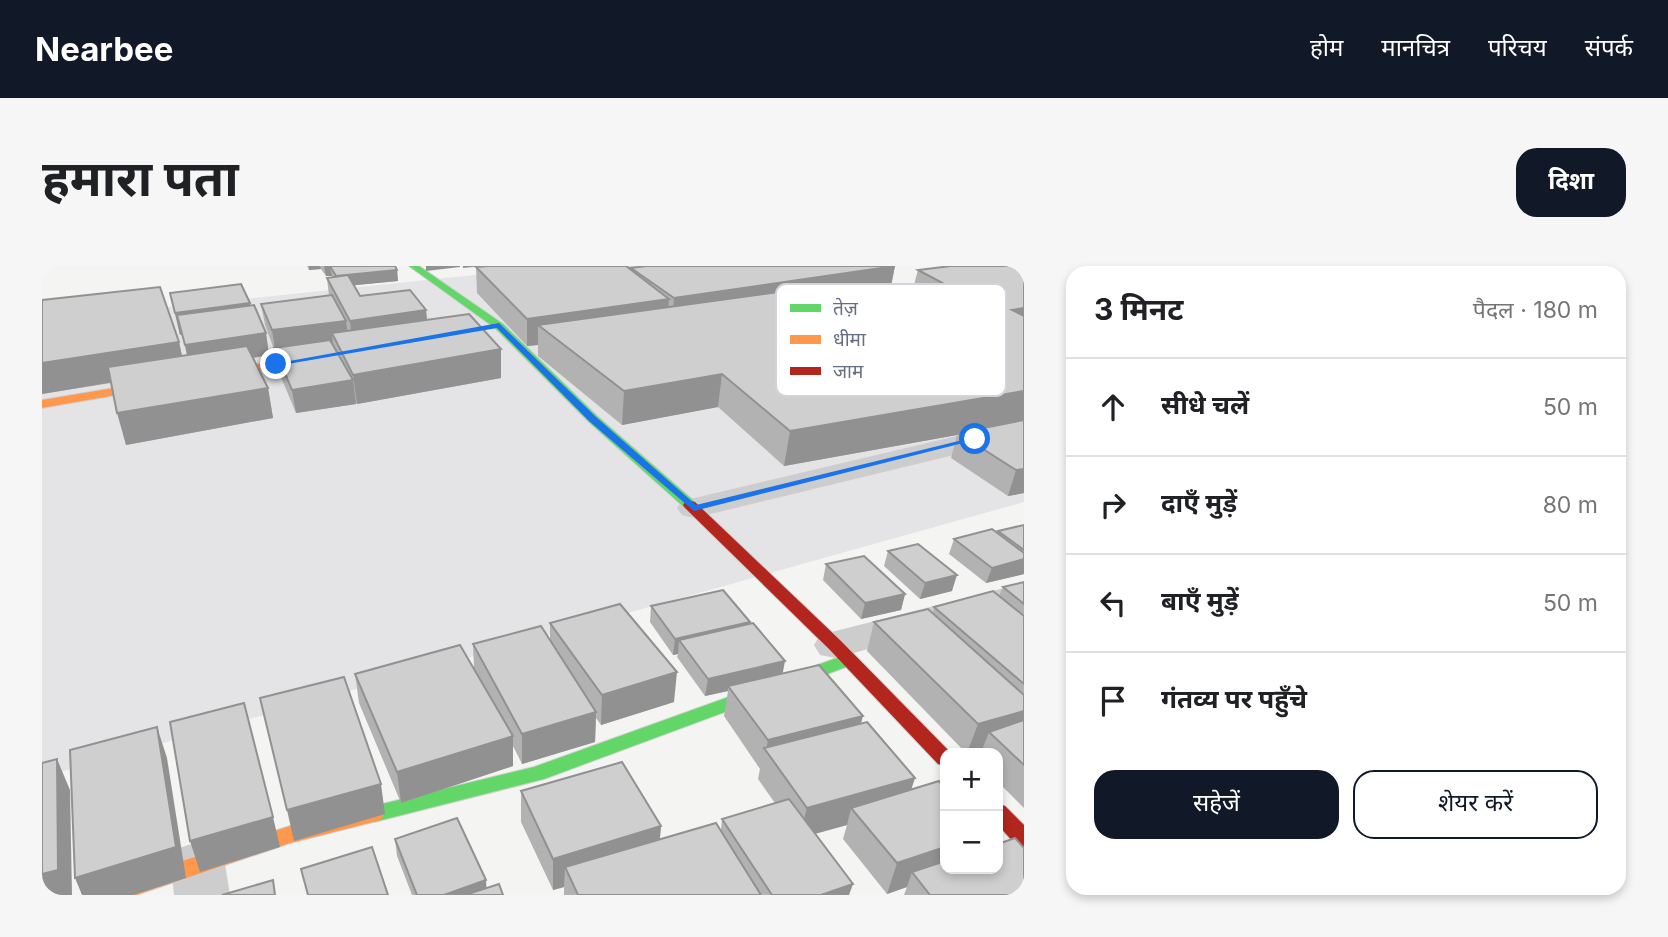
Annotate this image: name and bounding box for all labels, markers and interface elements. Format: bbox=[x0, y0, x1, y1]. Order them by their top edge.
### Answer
text: Nearbee bbox=[35, 29, 173, 69]
text: होम bbox=[1310, 33, 1343, 62]
text: मानचित्र bbox=[1381, 33, 1450, 62]
text: परिचय bbox=[1488, 33, 1547, 62]
text: संपर्क bbox=[1585, 33, 1633, 62]
button: दिशा bbox=[1516, 148, 1626, 217]
text: हमारा पता bbox=[42, 149, 239, 208]
legend bbox=[776, 284, 1006, 396]
text: 3 मिनट bbox=[1094, 291, 1183, 327]
text: पैदल · 180 m bbox=[1473, 296, 1598, 324]
text: तेज़ bbox=[833, 297, 859, 320]
text: धीमा bbox=[833, 328, 867, 351]
route end bbox=[260, 348, 291, 379]
text: जाम bbox=[833, 360, 864, 383]
icon: ahead bbox=[1094, 388, 1132, 426]
text: सीधे चलें bbox=[1161, 389, 1249, 420]
text: 50 m bbox=[1543, 393, 1598, 421]
route start bbox=[959, 423, 990, 454]
icon: right bbox=[1094, 486, 1132, 524]
text: दाएँ मुड़ें bbox=[1161, 487, 1237, 518]
text: 80 m bbox=[1543, 491, 1598, 519]
icon: left bbox=[1094, 584, 1132, 622]
text: बाएँ मुड़ें bbox=[1161, 585, 1238, 616]
text: 50 m bbox=[1543, 589, 1598, 617]
icon: arrive bbox=[1094, 682, 1132, 720]
text: गंतव्य पर पहुँचे bbox=[1161, 683, 1307, 714]
map controls bbox=[940, 748, 1003, 874]
button: + bbox=[940, 748, 1003, 811]
button: सहेजें bbox=[1094, 770, 1339, 839]
button: शेयर करें bbox=[1353, 770, 1598, 839]
button: − bbox=[940, 811, 1003, 874]

